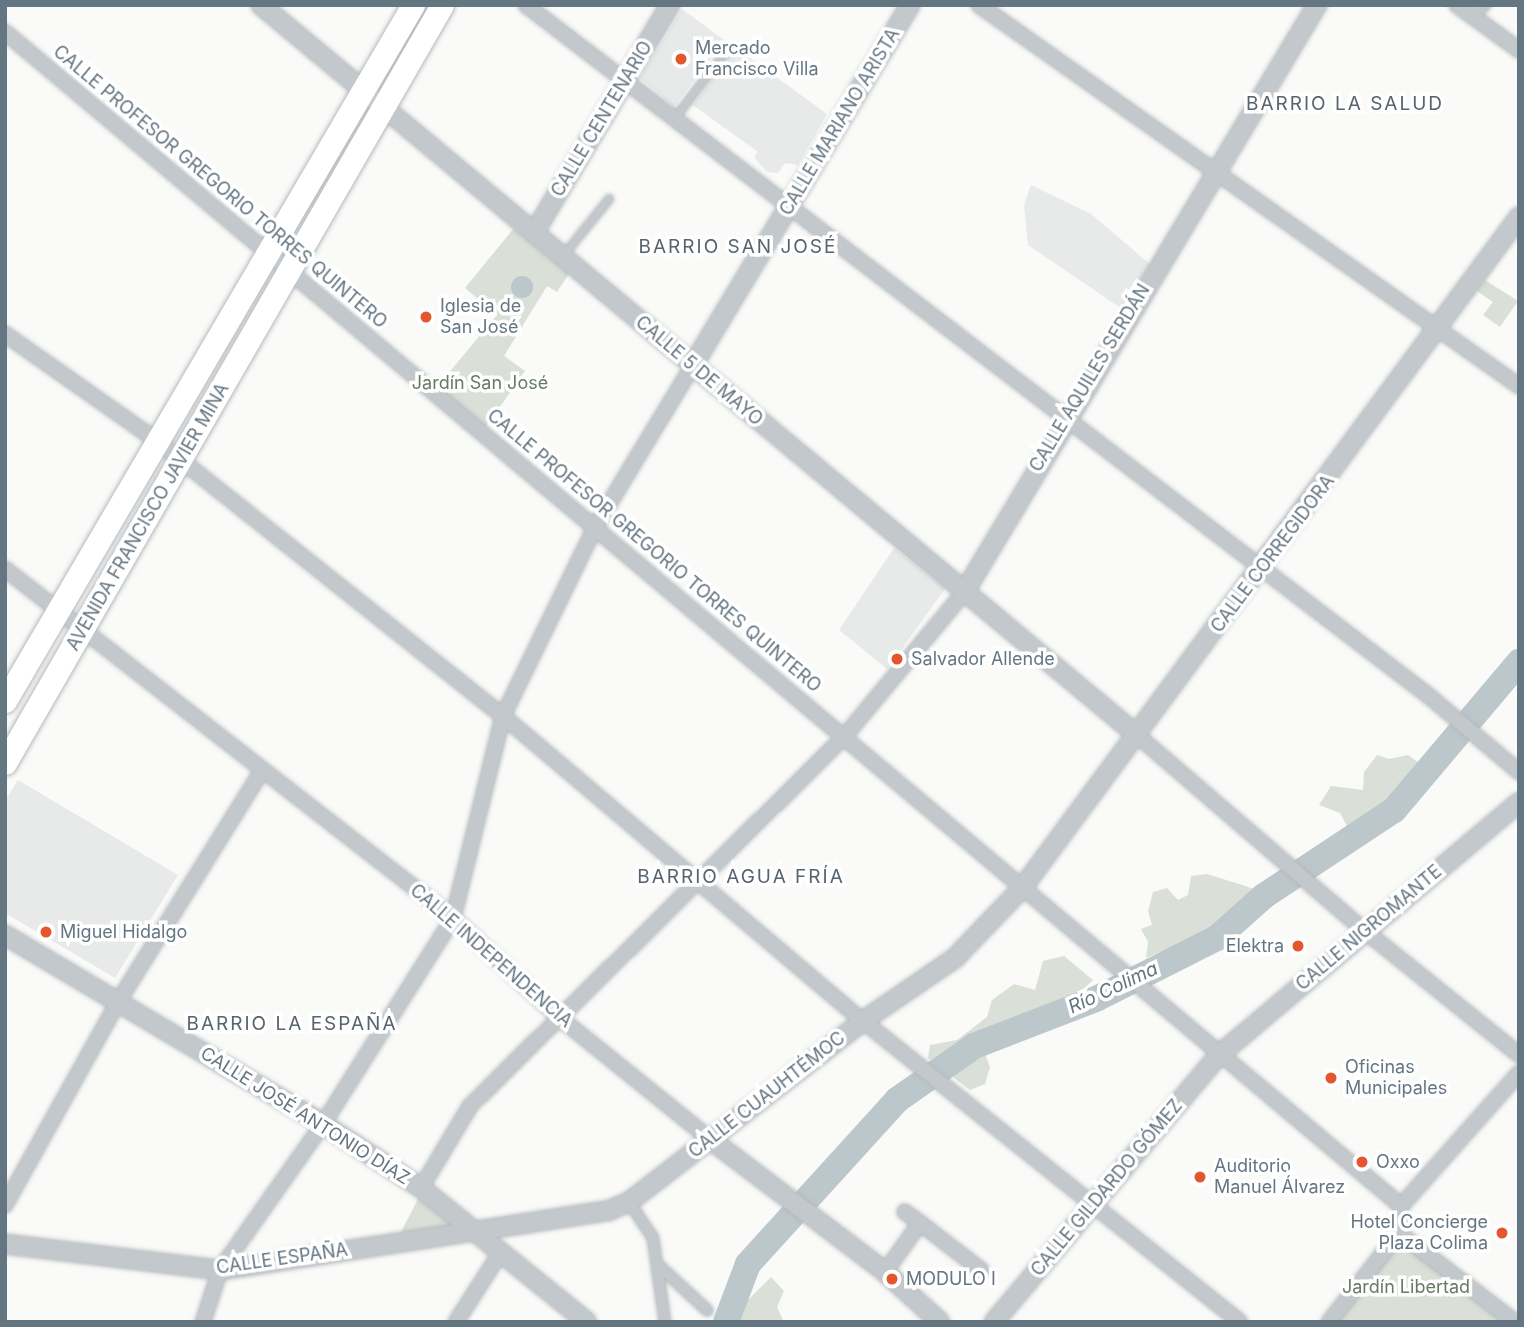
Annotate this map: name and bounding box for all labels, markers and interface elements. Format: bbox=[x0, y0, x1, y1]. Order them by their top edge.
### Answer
street label: CALLE MARIANO ARISTA bbox=[776, 25, 904, 219]
street label: CALLE CENTENARIO bbox=[547, 37, 657, 201]
place label: Mercado Francisco Villa bbox=[695, 38, 819, 80]
street label: CALLE PROFESOR GREGORIO TORRES QUINTERO bbox=[49, 41, 391, 333]
marker: Mercado Francisco Villa bbox=[673, 51, 689, 67]
district label: BARRIO LA SALUD bbox=[1248, 93, 1442, 115]
district label: BARRIO SAN JOSÉ bbox=[640, 236, 836, 258]
street label: CALLE AQUILES SERDÁN bbox=[1025, 280, 1155, 476]
place label: Iglesia de San José bbox=[440, 296, 521, 338]
marker: Iglesia de San José bbox=[418, 309, 434, 325]
street label: CALLE 5 DE MAYO bbox=[631, 312, 767, 430]
park label: Jardín San José bbox=[412, 372, 548, 394]
street label: AVENIDA FRANCISCO JAVIER MINA bbox=[62, 379, 234, 655]
street label: CALLE PROFESOR GREGORIO TORRES QUINTERO bbox=[483, 405, 825, 697]
street label: CALLE CORREGIDORA bbox=[1207, 471, 1339, 637]
place label: Salvador Allende bbox=[911, 648, 1055, 670]
marker: Salvador Allende bbox=[889, 651, 905, 667]
street label: CALLE NIGROMANTE bbox=[1292, 861, 1446, 995]
district label: BARRIO AGUA FRÍA bbox=[639, 866, 843, 888]
street label: CALLE INDEPENDENCIA bbox=[406, 880, 576, 1032]
place label: Miguel Hidalgo bbox=[60, 921, 187, 943]
marker: Miguel Hidalgo bbox=[38, 924, 54, 940]
place label: Elektra bbox=[1226, 935, 1284, 957]
marker: Elektra bbox=[1290, 938, 1306, 954]
water label: Río Colima bbox=[1065, 957, 1161, 1019]
district label: BARRIO LA ESPAÑA bbox=[188, 1013, 396, 1035]
street label: CALLE CUAUHTÉMOC bbox=[685, 1027, 849, 1163]
street label: CALLE JOSÉ ANTONIO DÍAZ bbox=[196, 1043, 414, 1189]
place label: Oficinas Municipales bbox=[1345, 1057, 1447, 1100]
marker: Oficinas Municipales bbox=[1323, 1070, 1339, 1086]
street label: CALLE GILDARDO GÓMEZ bbox=[1027, 1095, 1187, 1281]
place label: Oxxo bbox=[1376, 1151, 1420, 1173]
marker: Oxxo bbox=[1354, 1154, 1370, 1170]
place label: Auditorio Manuel Álvarez bbox=[1214, 1156, 1345, 1198]
marker: Auditorio Manuel Álvarez bbox=[1192, 1169, 1208, 1185]
place label: Hotel Concierge Plaza Colima bbox=[1350, 1212, 1488, 1254]
marker: Hotel Concierge Plaza Colima bbox=[1494, 1225, 1510, 1241]
street label: CALLE ESPAÑA bbox=[215, 1239, 349, 1279]
place label: MODULO I bbox=[906, 1268, 996, 1290]
marker: MODULO I bbox=[884, 1271, 900, 1287]
park label: Jardín Libertad bbox=[1342, 1276, 1470, 1298]

